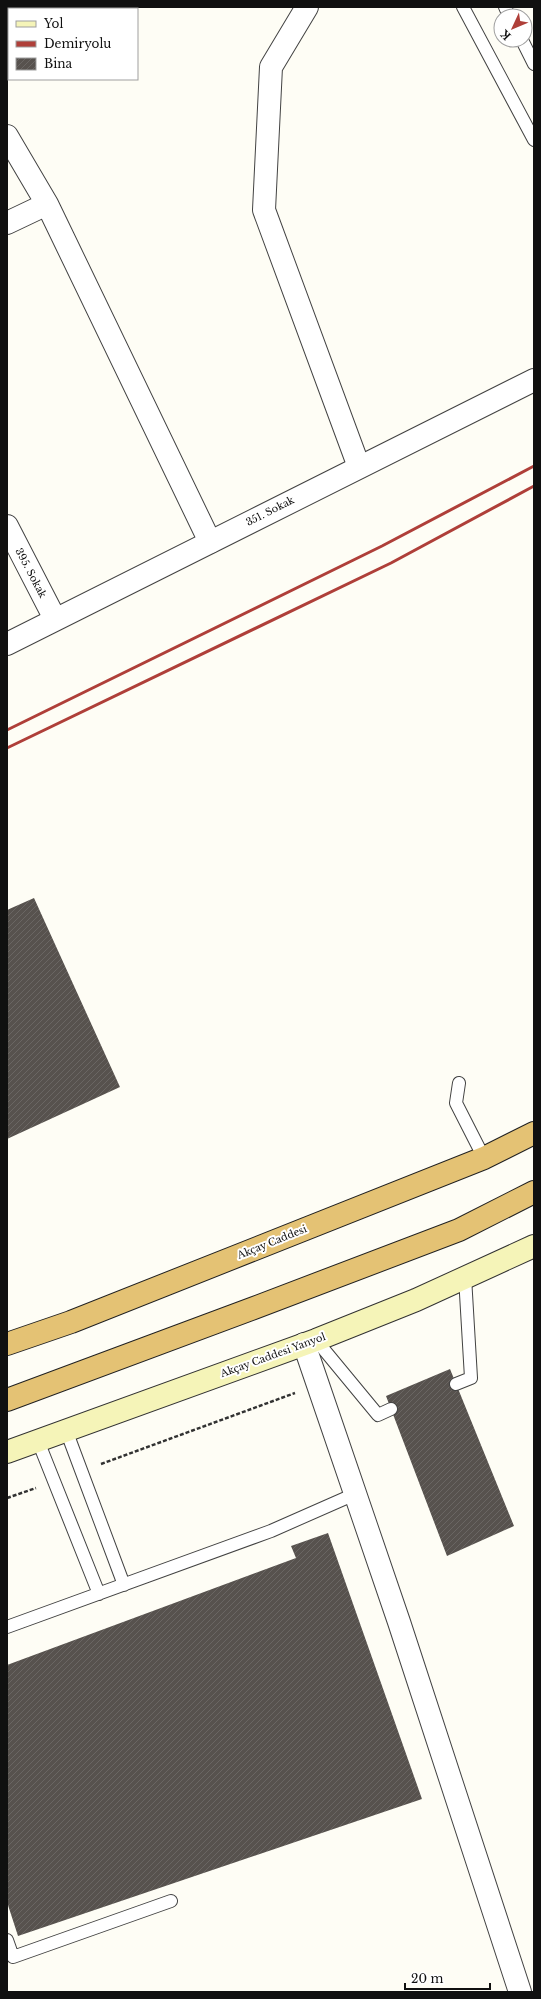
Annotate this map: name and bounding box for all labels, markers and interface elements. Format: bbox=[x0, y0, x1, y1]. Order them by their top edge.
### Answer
legend bbox=[8, 8, 138, 80]
north arrow bbox=[493, 8, 533, 48]
text: Yol bbox=[43, 16, 63, 31]
text: K bbox=[497, 26, 514, 43]
text: Demiryolu bbox=[44, 36, 111, 51]
text: Bina bbox=[44, 56, 73, 71]
street label: 351. Sokak bbox=[244, 493, 297, 529]
street label: 395. Sokak bbox=[12, 546, 50, 601]
street label: Akçay Caddesi bbox=[234, 1222, 309, 1262]
street label: Akçay Caddesi Yanyol bbox=[218, 1330, 327, 1380]
scale bar bbox=[405, 1965, 490, 1991]
text: 20 m bbox=[411, 1971, 443, 1986]

